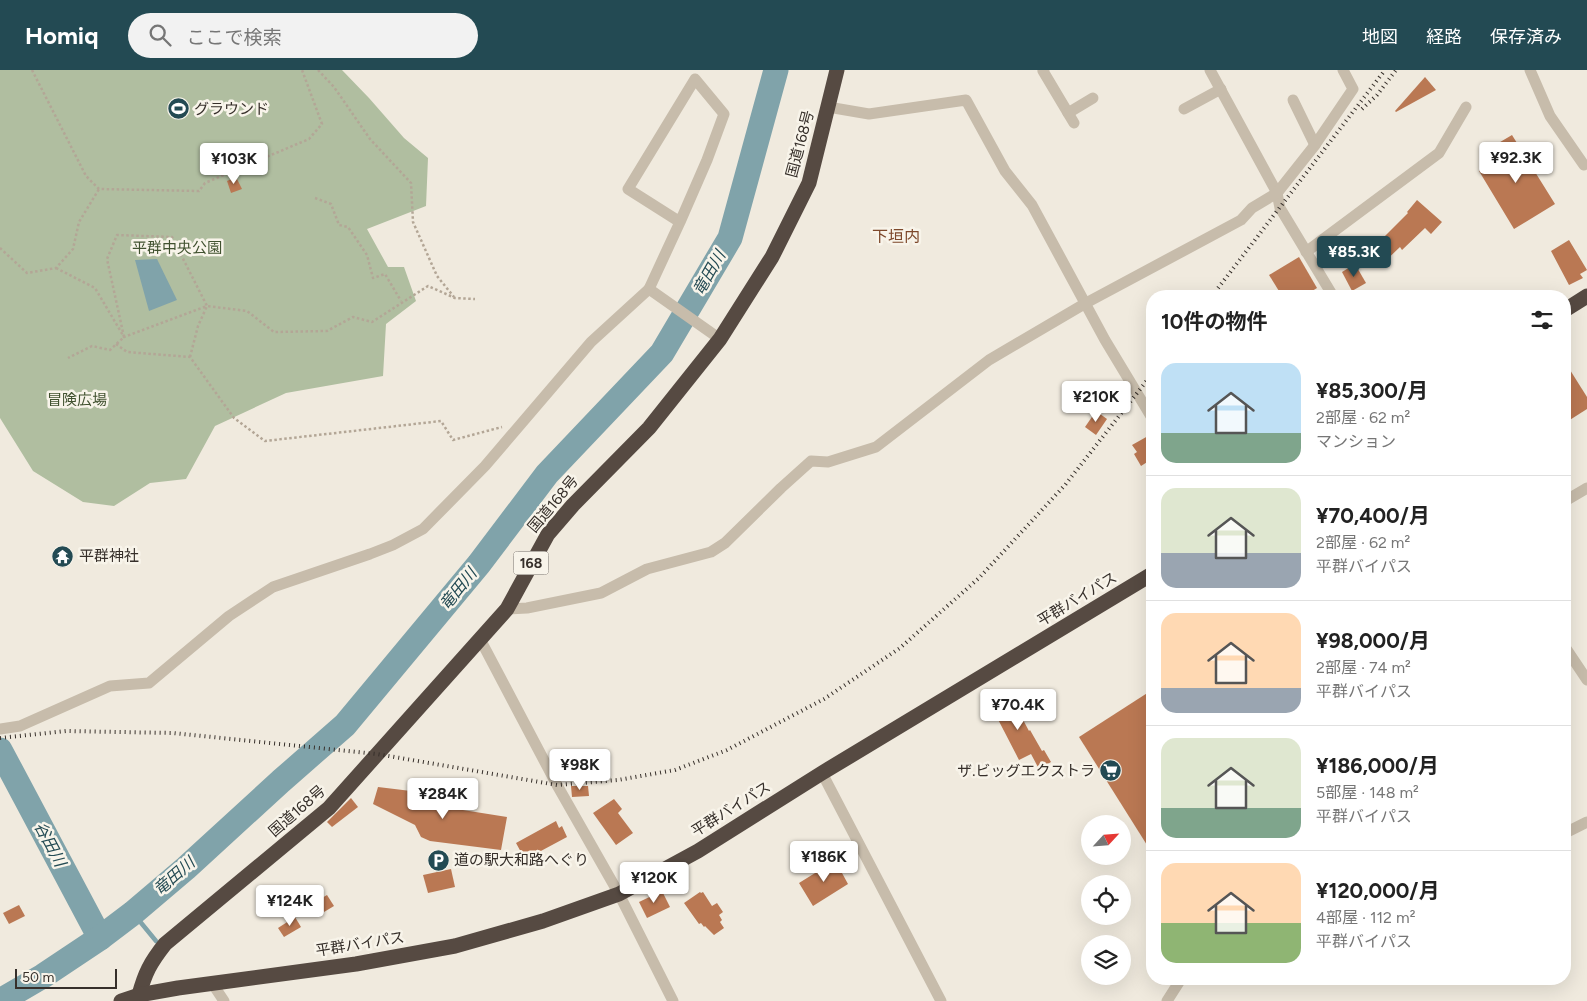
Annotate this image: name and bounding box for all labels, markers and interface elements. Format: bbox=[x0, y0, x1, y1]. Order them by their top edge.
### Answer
search box bbox=[128, 13, 478, 58]
text: Homiq bbox=[25, 21, 98, 50]
icon: search bbox=[146, 21, 174, 49]
text: ここで検索 bbox=[186, 26, 281, 49]
text: 地図 bbox=[1362, 26, 1398, 48]
text: 経路 bbox=[1426, 26, 1462, 48]
text: 保存済み bbox=[1490, 26, 1562, 48]
sports icon: グラウンド bbox=[166, 97, 190, 121]
place label: グラウンド bbox=[194, 100, 269, 118]
street label: 国道168号 bbox=[782, 108, 818, 180]
pin: ¥103K bbox=[199, 142, 269, 185]
pin: ¥92.3K bbox=[1475, 142, 1557, 184]
text: ¥92.3K bbox=[1490, 148, 1542, 167]
text: ¥103K bbox=[211, 149, 257, 168]
district label: 下垣内 bbox=[872, 227, 920, 246]
pin: ¥85.3K bbox=[1313, 236, 1395, 278]
park label: 平群中央公園 bbox=[132, 239, 222, 257]
text: ¥85.3K bbox=[1328, 242, 1380, 261]
water label: 竜田川 bbox=[689, 246, 730, 299]
icon: filters bbox=[1528, 306, 1556, 334]
text: 10件の物件 bbox=[1161, 309, 1267, 334]
text: ¥85,300/月 bbox=[1316, 378, 1428, 403]
pin: ¥210K bbox=[1061, 380, 1131, 423]
icon: home bbox=[1201, 383, 1261, 443]
text: ¥210K bbox=[1073, 387, 1119, 406]
park label: 冒険広場 bbox=[47, 391, 107, 409]
text: 2部屋 · 62 m² bbox=[1316, 408, 1410, 427]
text: マンション bbox=[1316, 432, 1396, 451]
street label: 国道168号 bbox=[524, 472, 582, 536]
text: ¥70,400/月 bbox=[1316, 503, 1430, 528]
icon: home bbox=[1201, 508, 1261, 568]
text: 2部屋 · 62 m² bbox=[1316, 533, 1410, 552]
temple icon: 平群神社 bbox=[51, 544, 75, 568]
place label: 平群神社 bbox=[79, 547, 139, 565]
road number: 168 bbox=[514, 552, 548, 574]
text: 平群バイパス bbox=[1316, 557, 1412, 576]
water label: 竜田川 bbox=[436, 563, 482, 614]
street label: 平群バイパス bbox=[1034, 568, 1120, 630]
text: ¥98,000/月 bbox=[1316, 628, 1430, 653]
icon: home bbox=[1201, 633, 1261, 693]
text: 2部屋 · 74 m² bbox=[1316, 658, 1411, 677]
text: 平群バイパス bbox=[1316, 682, 1412, 701]
pin: ¥70.4K bbox=[977, 688, 1059, 731]
text: ¥70.4K bbox=[991, 695, 1045, 714]
pin: ¥98K bbox=[550, 748, 610, 791]
text: ¥186,000/月 bbox=[1316, 753, 1439, 778]
text: ¥98K bbox=[560, 755, 600, 774]
icon: home bbox=[1201, 758, 1261, 818]
supermarket icon: ザ.ビッグエクストラ bbox=[1099, 759, 1123, 783]
place label: ザ.ビッグエクストラ bbox=[957, 762, 1095, 780]
pin: ¥284K bbox=[408, 778, 478, 820]
street label: 平群バイパス bbox=[688, 778, 774, 840]
street label: 国道168号 bbox=[265, 782, 329, 840]
text: 5部屋 · 148 m² bbox=[1316, 783, 1419, 802]
text: ¥284K bbox=[418, 784, 468, 803]
text: 平群バイパス bbox=[1316, 807, 1412, 826]
north arrow bbox=[1081, 815, 1131, 865]
map controls bbox=[1081, 815, 1131, 985]
water label: 谷田川 bbox=[30, 818, 71, 871]
pin: ¥186K bbox=[789, 840, 859, 883]
text: ¥186K bbox=[801, 847, 847, 866]
parking icon: 道の駅大和路へぐり bbox=[426, 848, 450, 872]
place label: 道の駅大和路へぐり bbox=[454, 851, 589, 869]
water label: 竜田川 bbox=[150, 852, 200, 899]
pin: ¥120K bbox=[619, 862, 689, 904]
text: ¥120K bbox=[631, 868, 677, 887]
button: locate bbox=[1081, 875, 1131, 925]
text: ¥120,000/月 bbox=[1316, 878, 1439, 903]
icon: home bbox=[1201, 883, 1261, 943]
pin: ¥124K bbox=[255, 884, 325, 927]
text: ¥124K bbox=[267, 891, 313, 910]
text: 4部屋 · 112 m² bbox=[1316, 908, 1415, 927]
street label: 平群バイパス bbox=[314, 928, 406, 960]
text: 平群バイパス bbox=[1316, 932, 1412, 951]
button: layers bbox=[1081, 935, 1131, 985]
scale bar bbox=[15, 966, 118, 989]
text: 50 m bbox=[22, 969, 54, 986]

